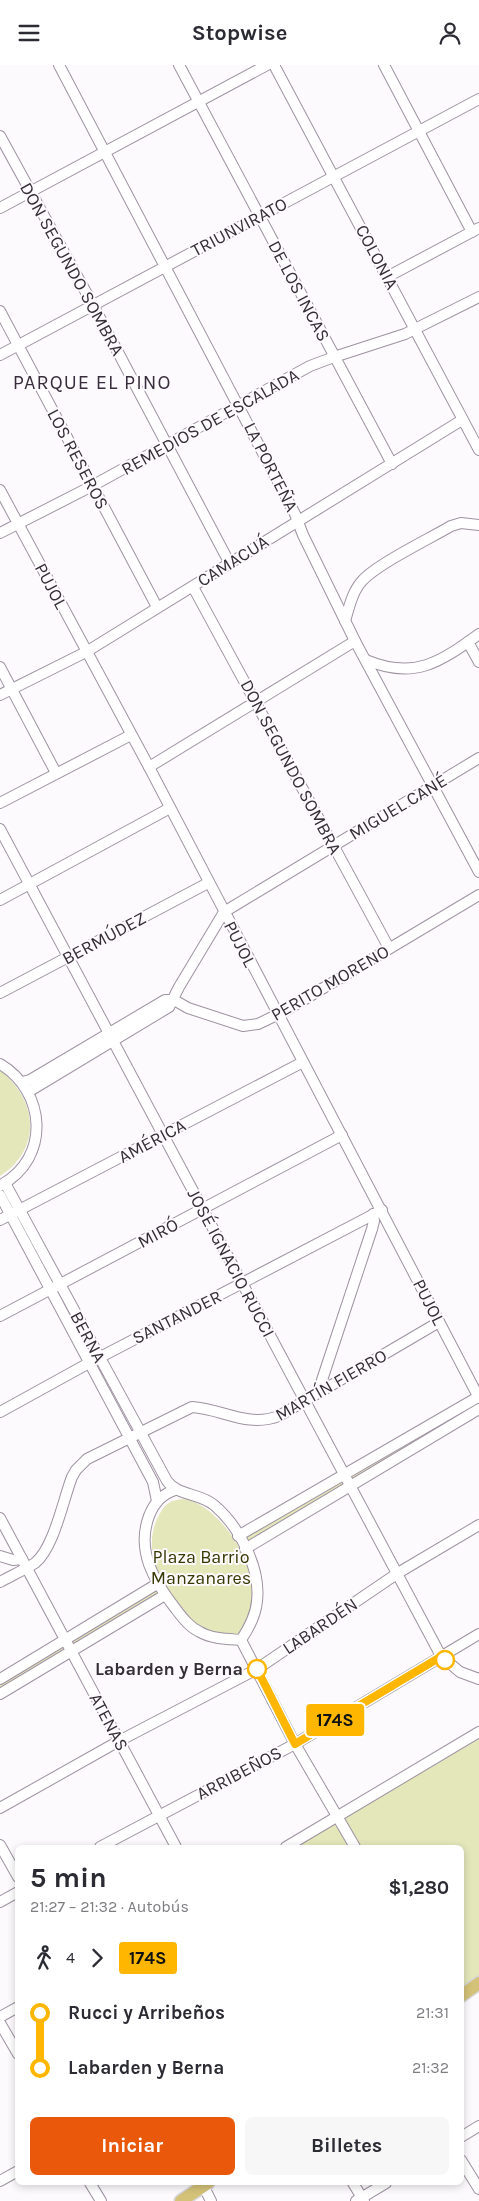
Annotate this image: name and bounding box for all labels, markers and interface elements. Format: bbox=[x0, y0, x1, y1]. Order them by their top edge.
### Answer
icon: menu bbox=[15, 19, 43, 47]
icon: person bbox=[436, 19, 464, 47]
text: Stopwise bbox=[192, 20, 287, 46]
street label: DON SEGUNDO SOMBRA bbox=[15, 178, 129, 360]
street label: TRIUNVIRATO bbox=[187, 193, 291, 261]
street label: COLONIA bbox=[351, 221, 403, 293]
street label: DE LOS INCAS bbox=[263, 237, 335, 345]
street label: REMEDIOS DE ESCALADA bbox=[117, 364, 303, 480]
district label: PARQUE EL PINO bbox=[13, 371, 171, 394]
street label: LOS RESEROS bbox=[42, 405, 114, 513]
street label: LA PORTEÑA bbox=[239, 419, 303, 515]
street label: CAMACUÁ bbox=[193, 530, 273, 592]
street label: PUJOL bbox=[30, 559, 72, 613]
street label: DON SEGUNDO SOMBRA bbox=[236, 676, 346, 858]
street label: MIGUEL CANÉ bbox=[345, 768, 451, 845]
street label: BERMÚDEZ bbox=[58, 906, 150, 969]
street label: PUJOL bbox=[219, 917, 261, 971]
street label: PERITO MORENO bbox=[267, 940, 393, 1026]
street label: AMÉRICA bbox=[114, 1113, 189, 1168]
street label: JOSÉ IGNACIO RUCCI bbox=[182, 1184, 280, 1341]
street label: MIRÓ bbox=[133, 1212, 182, 1253]
street label: PUJOL bbox=[408, 1275, 450, 1329]
street label: SANTANDER bbox=[129, 1285, 225, 1349]
street label: BERNA bbox=[65, 1308, 111, 1366]
street label: MARTÍN FIERRO bbox=[271, 1343, 391, 1426]
park label: Plaza Barrio Manzanares bbox=[151, 1546, 251, 1589]
street label: LABARDÉN bbox=[278, 1592, 362, 1659]
unlabelled marker bbox=[435, 1650, 455, 1670]
place label: Labarden y Berna bbox=[95, 1658, 243, 1680]
marker: Labarden y Berna bbox=[247, 1659, 267, 1679]
street label: ATENAS bbox=[85, 1689, 133, 1755]
line badge: 174S bbox=[300, 1704, 370, 1736]
text: 174S bbox=[316, 1709, 354, 1731]
street label: ARRIBEÑOS bbox=[193, 1741, 285, 1805]
text: 5 min bbox=[30, 1861, 107, 1894]
text: $1,280 bbox=[389, 1877, 449, 1899]
text: 21:27 – 21:32 · Autobús bbox=[30, 1897, 189, 1916]
icon: walk bbox=[30, 1944, 58, 1972]
icon: forward bbox=[83, 1944, 111, 1972]
text: 174S bbox=[129, 1947, 167, 1969]
text: 4 bbox=[66, 1948, 75, 1967]
text: Rucci y Arribeños bbox=[68, 2002, 225, 2024]
text: 21:31 bbox=[416, 2003, 449, 2022]
text: Labarden y Berna bbox=[68, 2057, 224, 2079]
text: 21:32 bbox=[412, 2058, 449, 2077]
button: Iniciar bbox=[30, 2117, 235, 2175]
button: Billetes bbox=[245, 2117, 449, 2175]

